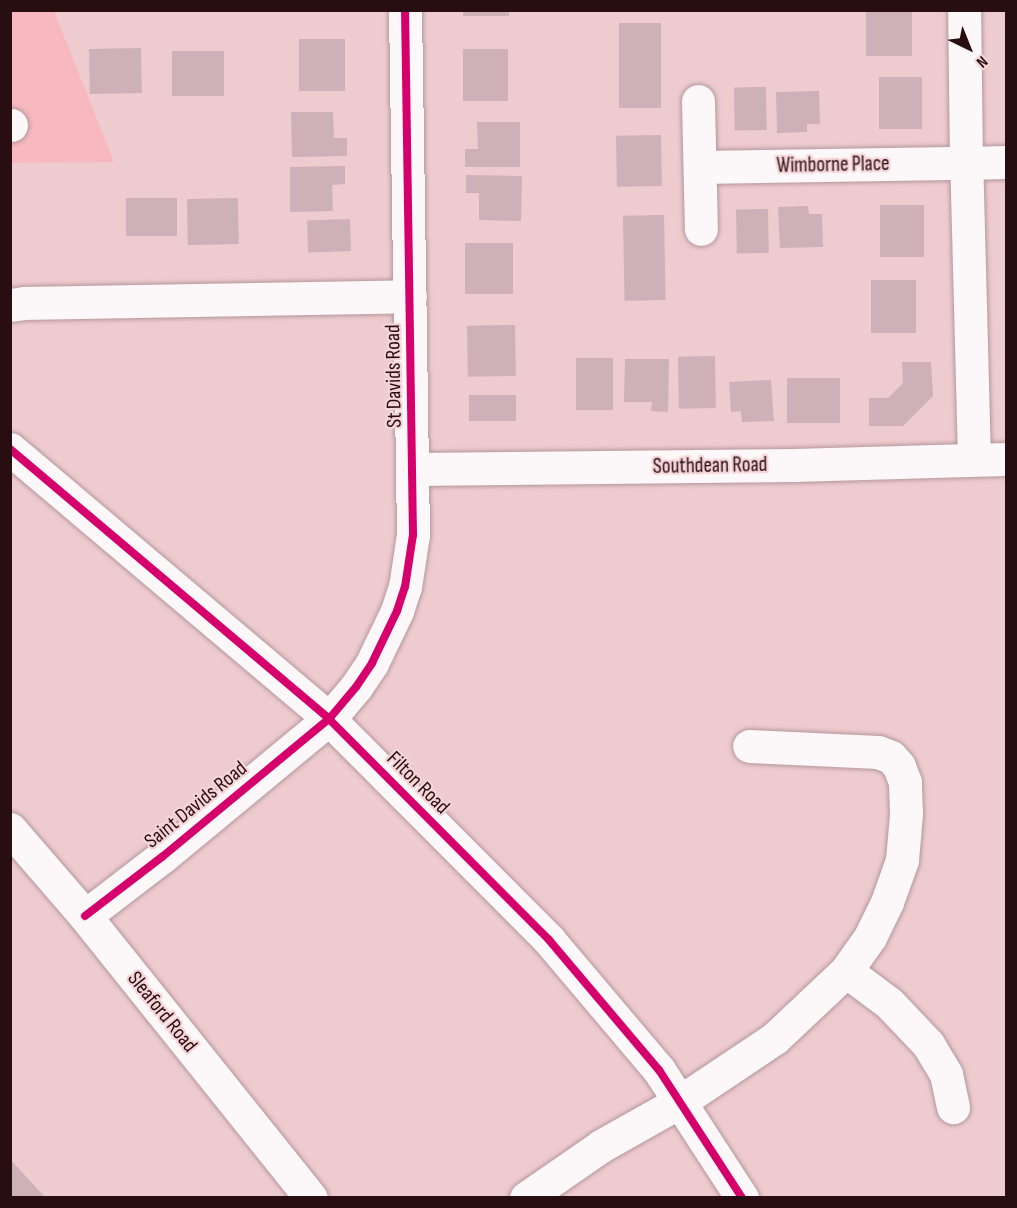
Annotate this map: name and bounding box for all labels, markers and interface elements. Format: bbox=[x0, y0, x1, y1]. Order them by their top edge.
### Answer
north arrow bbox=[939, 18, 999, 78]
text: N bbox=[972, 52, 991, 71]
street label: Wimborne Place bbox=[776, 151, 890, 179]
street label: St Davids Road bbox=[380, 324, 408, 428]
street label: Southdean Road bbox=[653, 452, 767, 480]
street label: Filton Road bbox=[381, 746, 455, 820]
street label: Saint Davids Road bbox=[140, 756, 252, 854]
street label: Sleaford Road bbox=[122, 967, 202, 1057]

